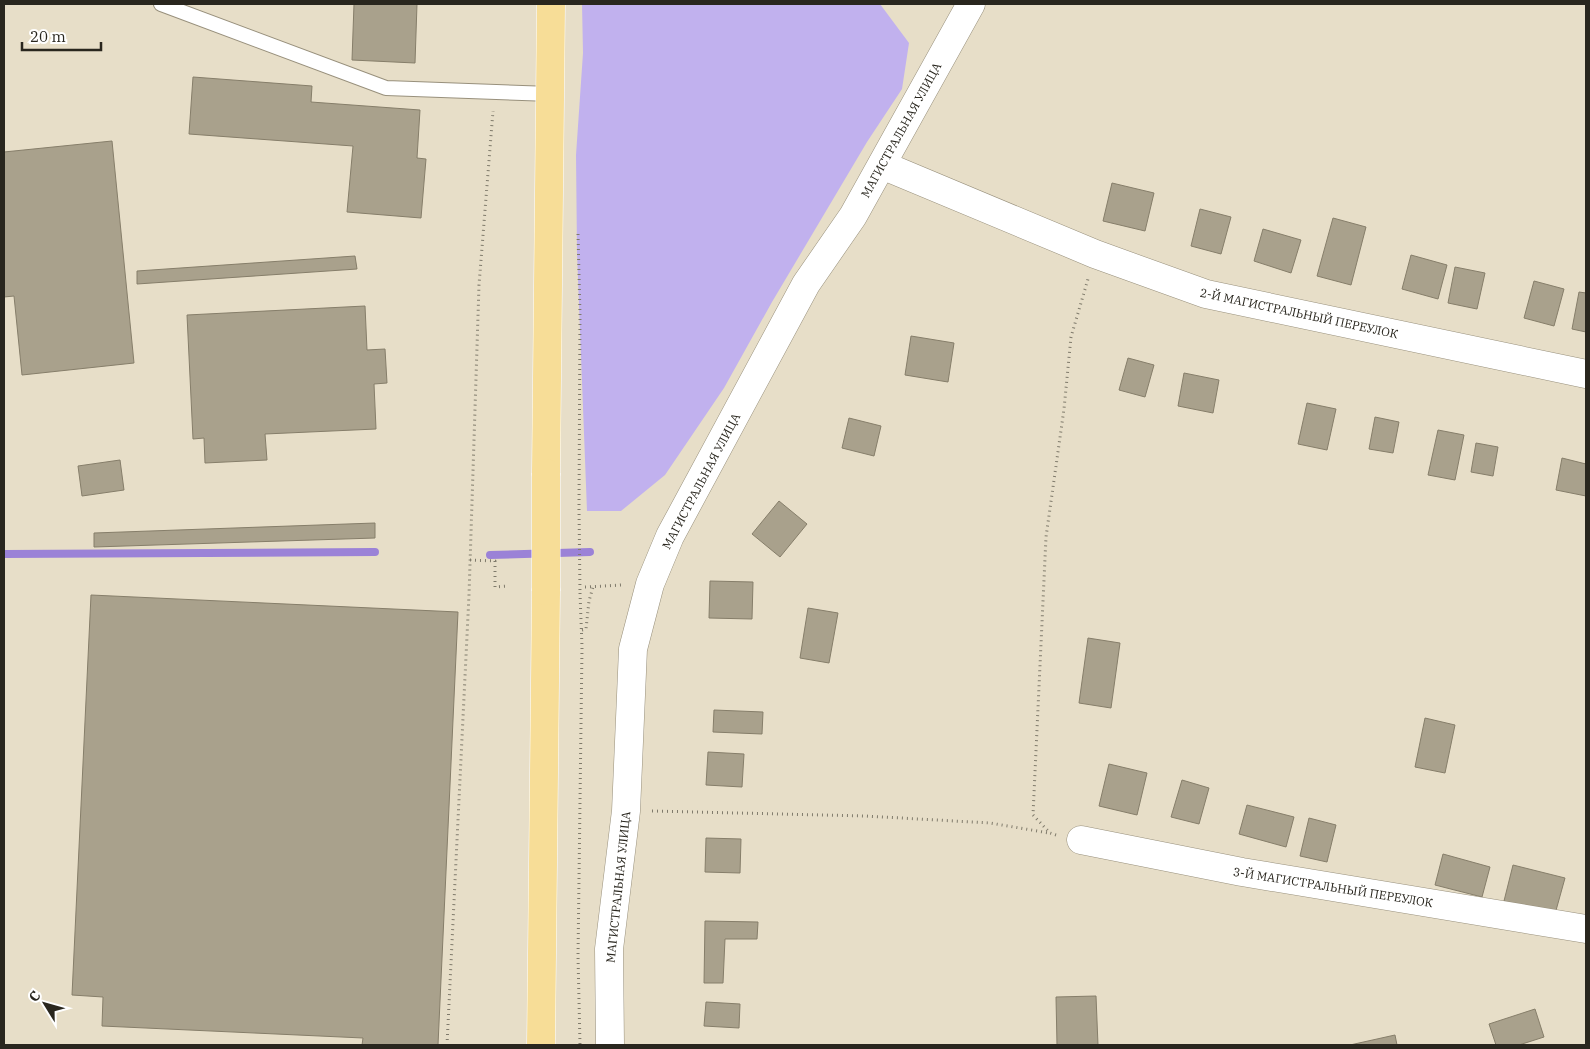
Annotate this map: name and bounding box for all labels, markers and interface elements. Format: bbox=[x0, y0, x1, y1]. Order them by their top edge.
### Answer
scale bar bbox=[22, 20, 101, 52]
text: 20 m bbox=[30, 27, 66, 46]
street label: МАГИСТРАЛЬНАЯ УЛИЦА bbox=[858, 59, 945, 200]
street label: 2-Й МАГИСТРАЛЬНЫЙ ПЕРЕУЛОК bbox=[1199, 285, 1400, 342]
street label: МАГИСТРАЛЬНАЯ УЛИЦА bbox=[659, 410, 744, 552]
street label: МАГИСТРАЛЬНАЯ УЛИЦА bbox=[603, 810, 633, 963]
street label: 3-Й МАГИСТРАЛЬНЫЙ ПЕРЕУЛОК bbox=[1232, 864, 1435, 910]
north arrow bbox=[20, 979, 70, 1029]
text: С bbox=[25, 987, 45, 1005]

